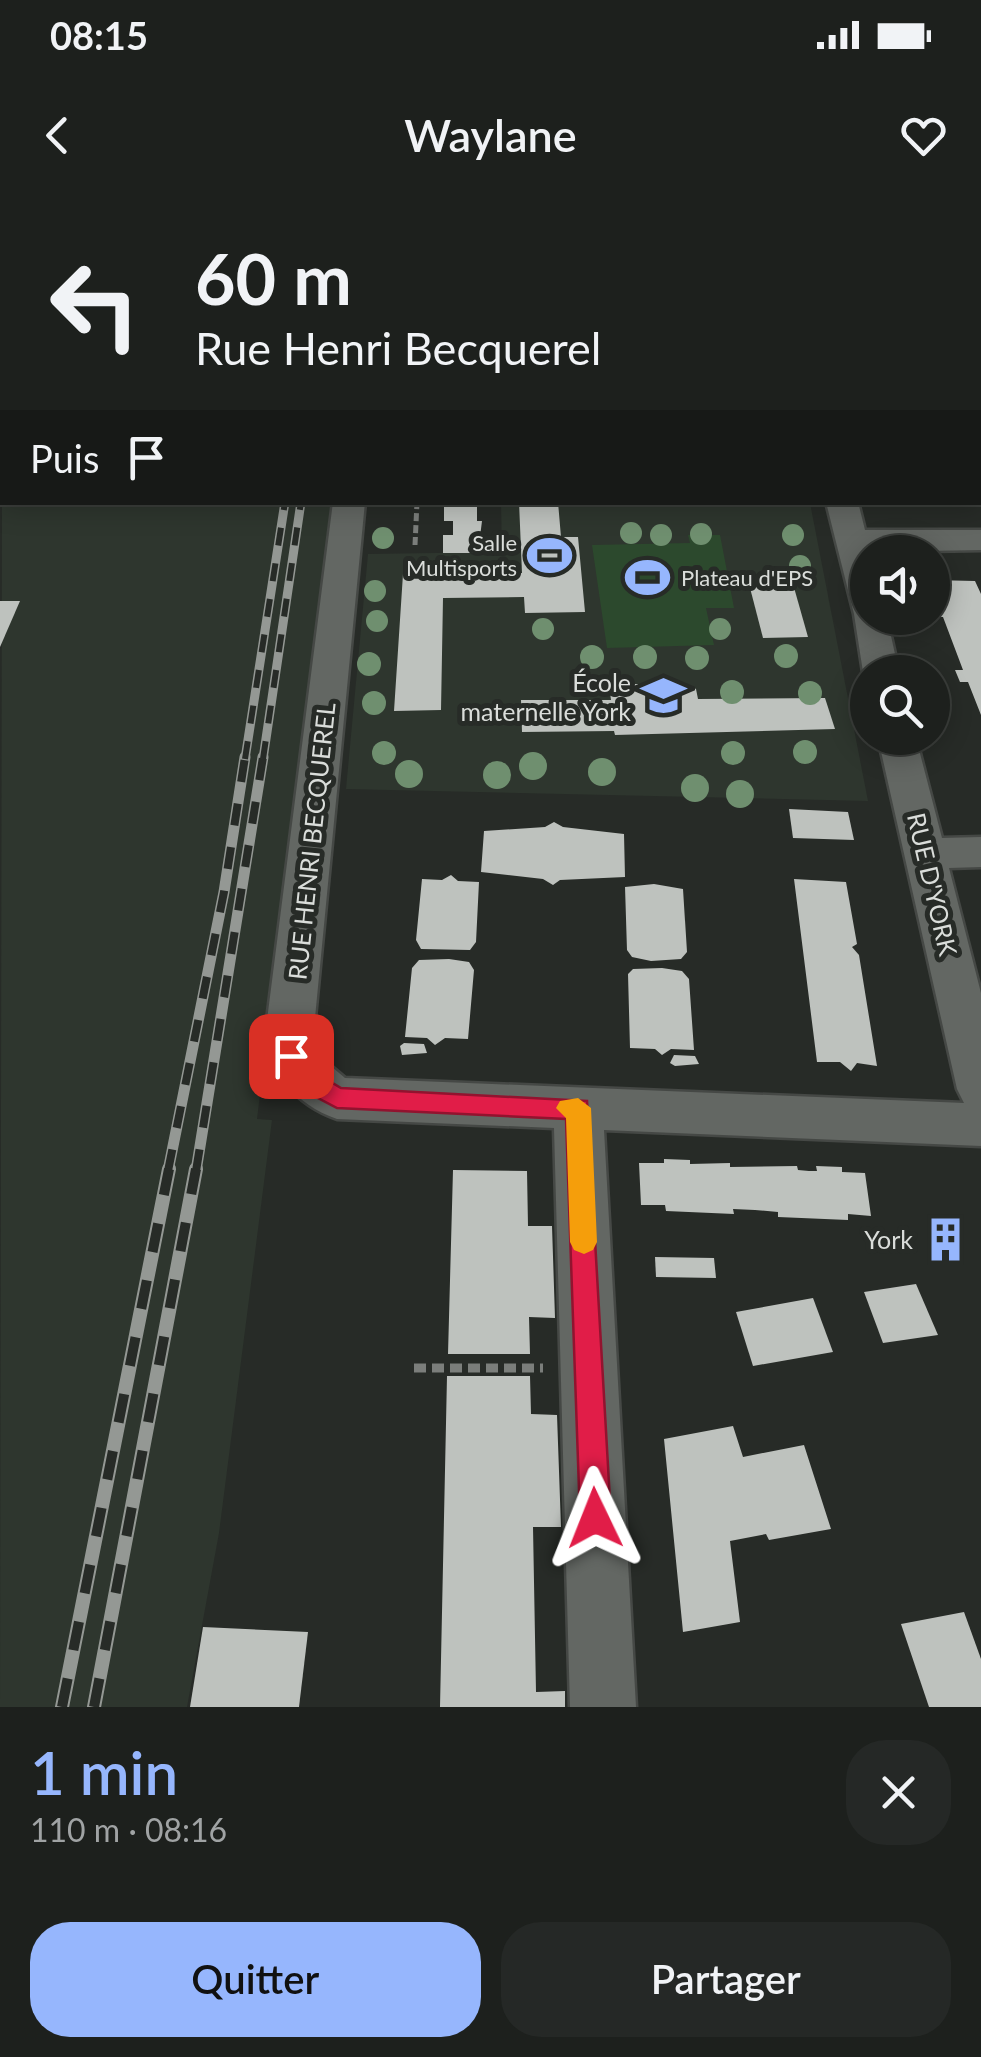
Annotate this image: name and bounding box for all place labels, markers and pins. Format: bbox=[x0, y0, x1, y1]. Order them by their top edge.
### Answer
place label: Salle Multisports bbox=[406, 529, 517, 581]
sports icon: Salle Multisports bbox=[526, 531, 574, 579]
sports icon: Plateau d'EPS bbox=[624, 553, 672, 601]
place label: Plateau d'EPS bbox=[681, 564, 813, 591]
place label: École maternelle York bbox=[461, 667, 631, 726]
school or university icon: École maternelle York bbox=[640, 672, 688, 720]
pin bbox=[249, 1014, 334, 1099]
building icon: York bbox=[922, 1215, 970, 1263]
place label: York bbox=[864, 1224, 913, 1254]

